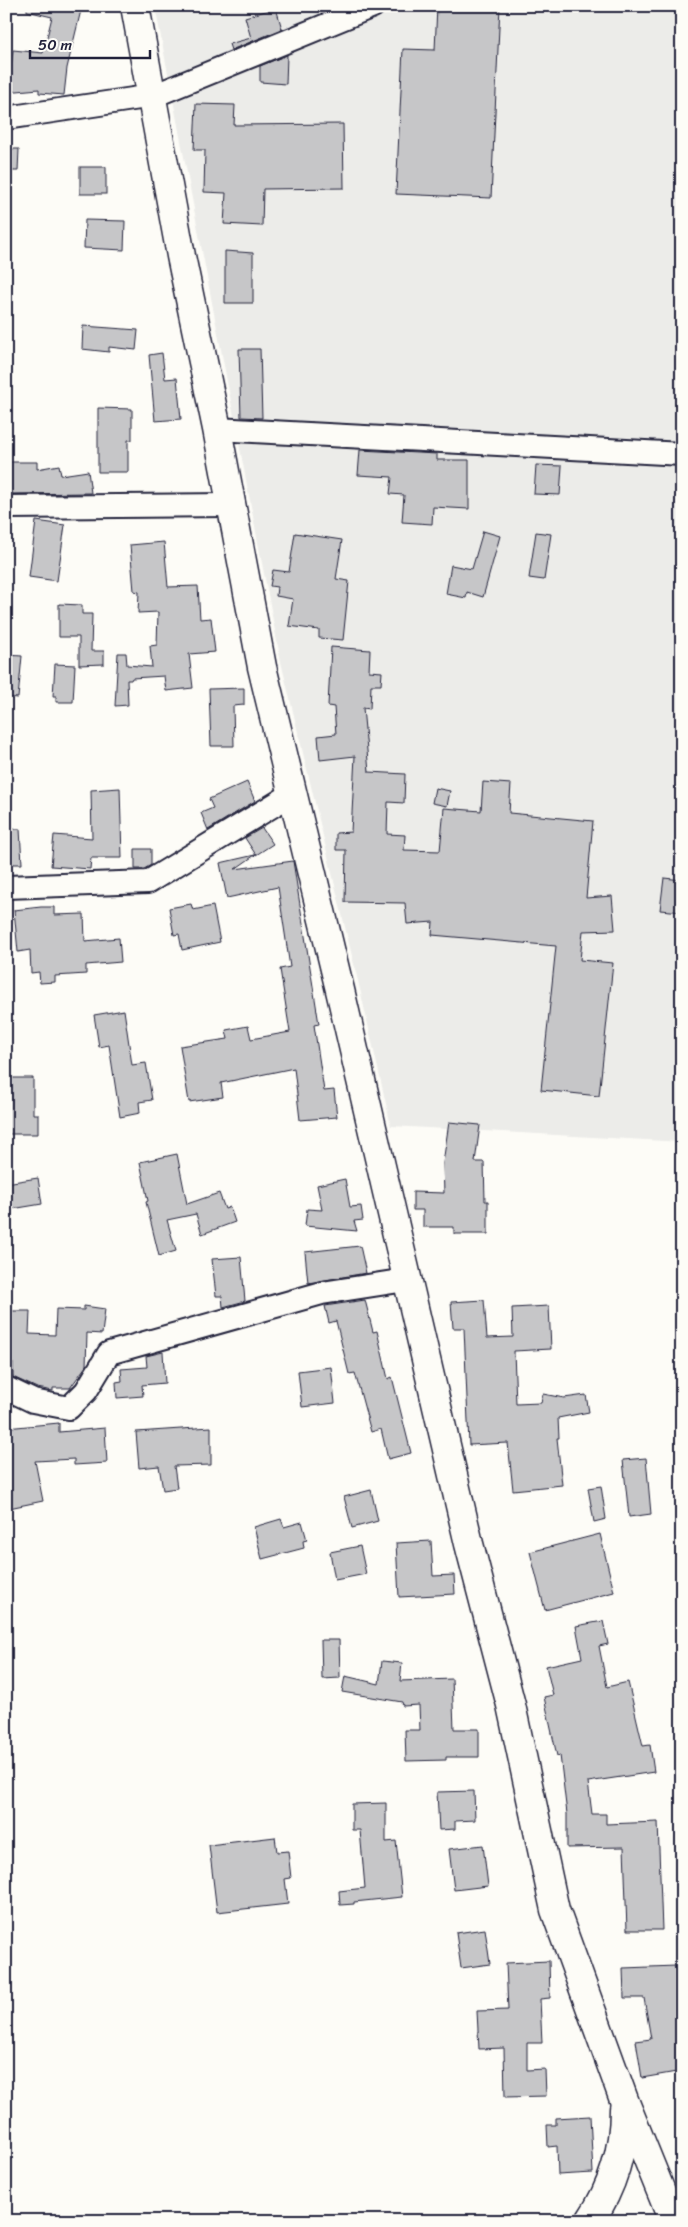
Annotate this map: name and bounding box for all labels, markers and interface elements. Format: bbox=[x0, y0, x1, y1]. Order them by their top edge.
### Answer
scale bar bbox=[30, 28, 150, 60]
text: 50 m bbox=[38, 32, 73, 58]

